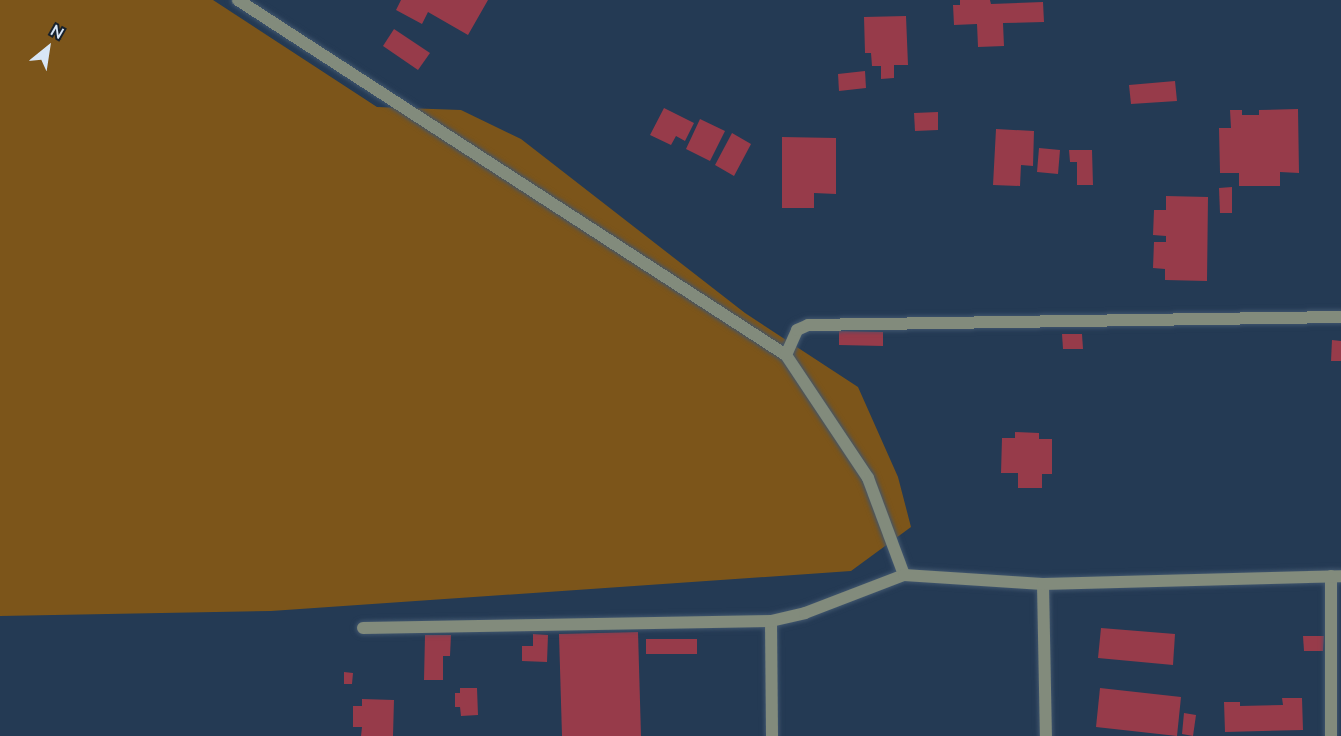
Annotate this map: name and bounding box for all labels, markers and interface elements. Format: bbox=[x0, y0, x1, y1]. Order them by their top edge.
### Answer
north arrow bbox=[18, 18, 78, 78]
text: N bbox=[46, 20, 68, 45]

